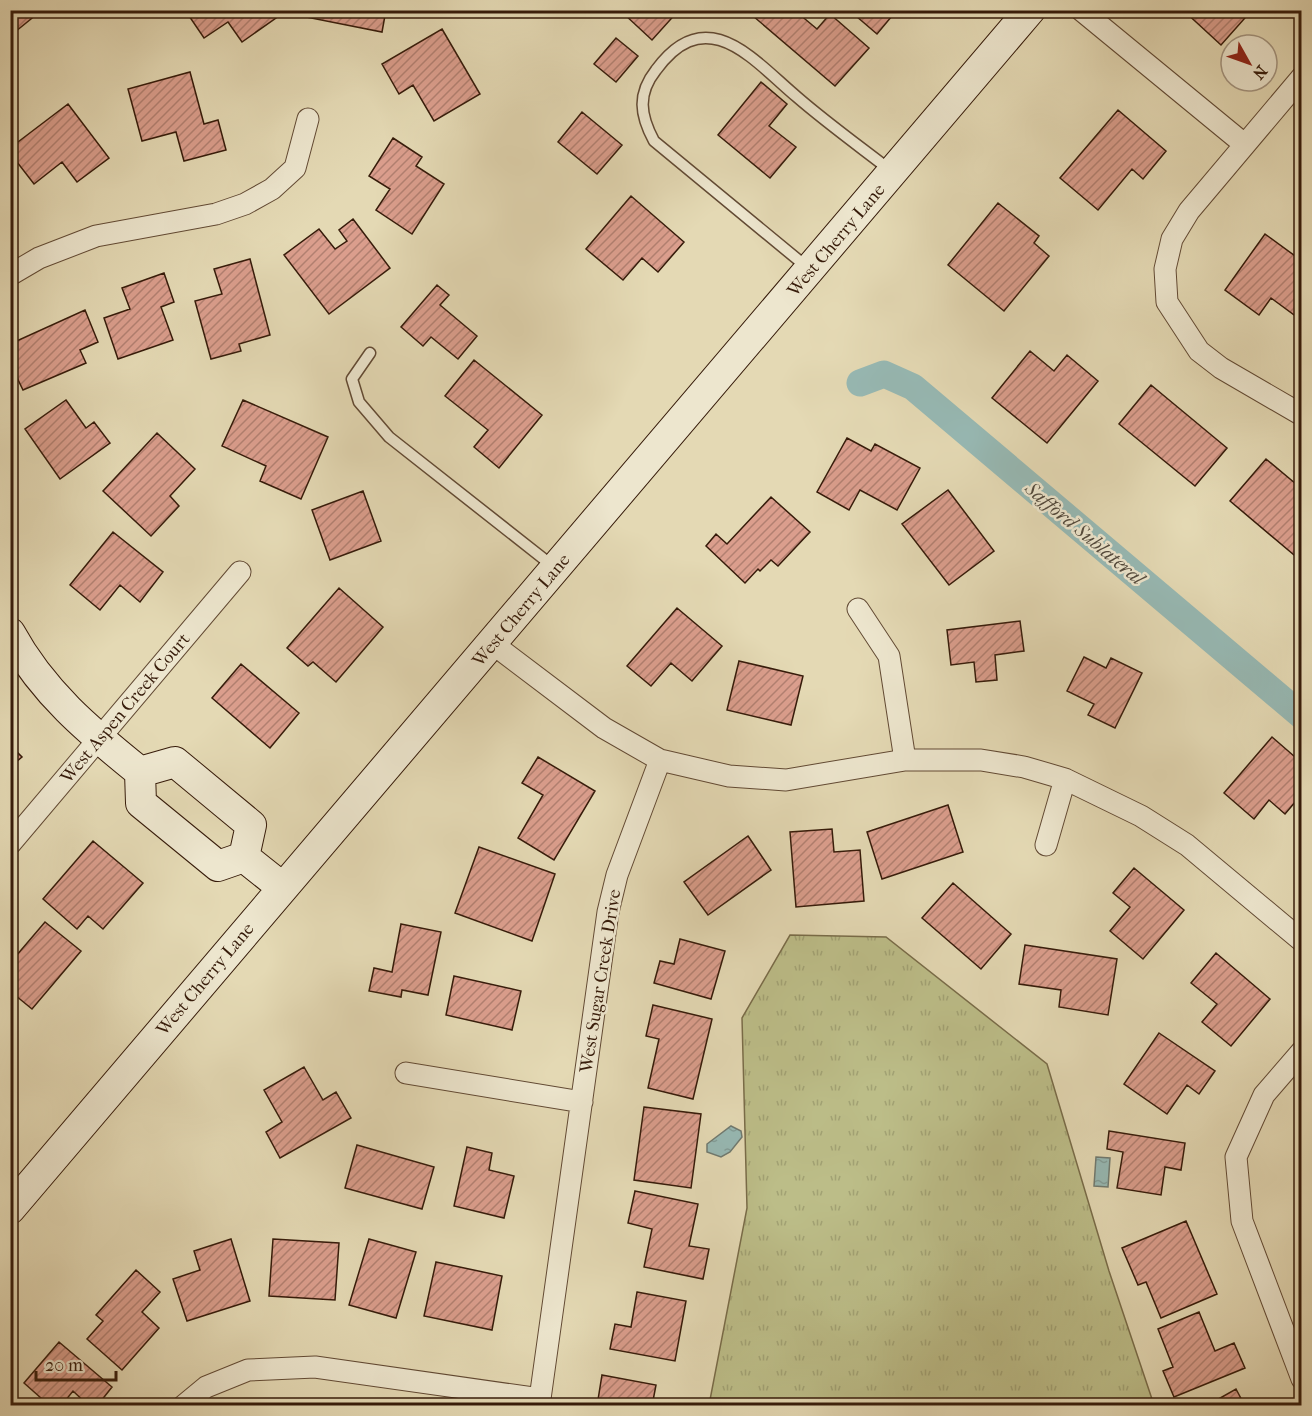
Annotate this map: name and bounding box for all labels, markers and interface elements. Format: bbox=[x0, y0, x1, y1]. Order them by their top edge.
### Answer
north arrow bbox=[1219, 33, 1279, 93]
text: N bbox=[1248, 62, 1271, 84]
street label: West Cherry Lane bbox=[783, 180, 890, 302]
water label: Safford Sublateral bbox=[1020, 476, 1150, 591]
street label: West Cherry Lane bbox=[468, 550, 575, 672]
street label: West Aspen Creek Court bbox=[56, 629, 195, 788]
street label: West Sugar Creek Drive bbox=[575, 888, 625, 1075]
street label: West Cherry Lane bbox=[152, 919, 259, 1041]
scale bar bbox=[36, 1344, 116, 1382]
text: 20 m bbox=[45, 1355, 83, 1376]

